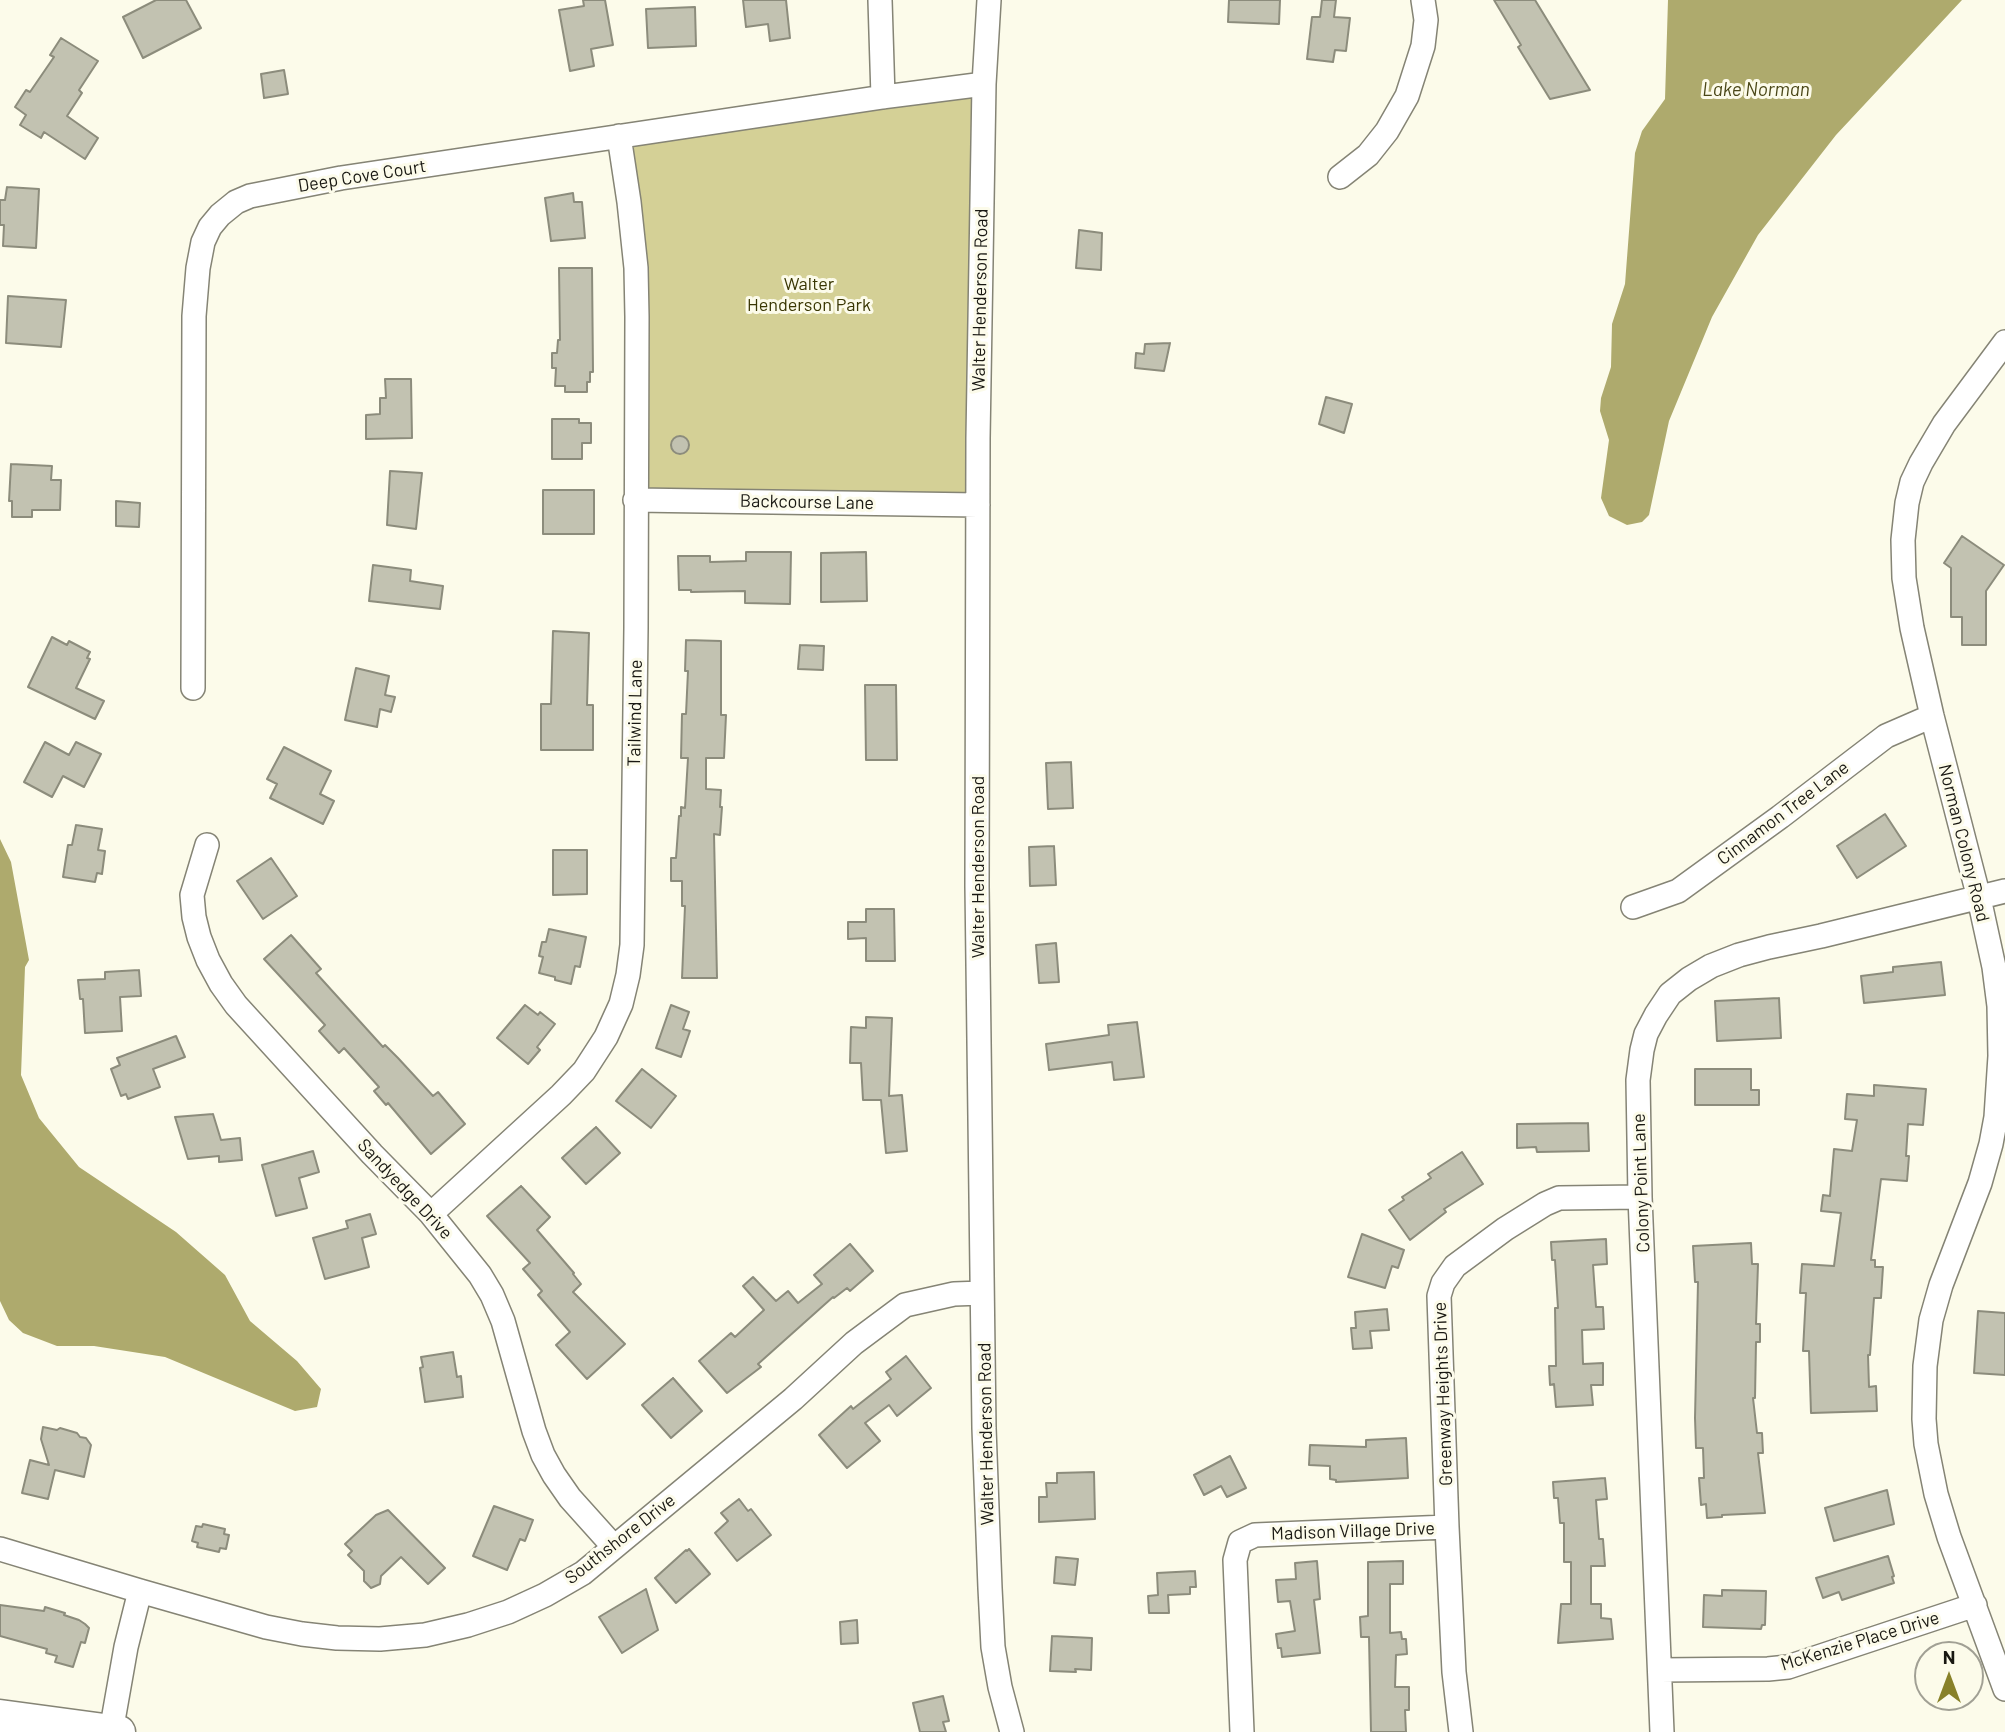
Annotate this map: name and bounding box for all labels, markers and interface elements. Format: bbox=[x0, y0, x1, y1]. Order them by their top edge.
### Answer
water label: Lake Norman bbox=[1702, 79, 1810, 101]
street label: Deep Cove Court bbox=[296, 155, 428, 197]
street label: Walter Henderson Road bbox=[968, 208, 992, 392]
park label: Walter Henderson Park bbox=[747, 273, 871, 316]
street label: Backcourse Lane bbox=[740, 490, 874, 514]
street label: Tailwind Lane bbox=[623, 659, 647, 767]
street label: Cinnamon Tree Lane bbox=[1713, 756, 1853, 870]
street label: Norman Colony Road bbox=[1934, 762, 1994, 924]
street label: Walter Henderson Road bbox=[967, 776, 989, 958]
street label: Colony Point Lane bbox=[1628, 1113, 1654, 1253]
street label: Sandyedge Drive bbox=[353, 1134, 457, 1244]
street label: Greenway Heights Drive bbox=[1429, 1302, 1457, 1486]
street label: Walter Henderson Road bbox=[974, 1342, 998, 1526]
street label: Southshore Drive bbox=[561, 1489, 679, 1589]
street label: Madison Village Drive bbox=[1271, 1517, 1435, 1545]
street label: McKenzie Place Drive bbox=[1778, 1607, 1942, 1675]
north arrow bbox=[1914, 1641, 1984, 1711]
text: N bbox=[1943, 1645, 1955, 1668]

